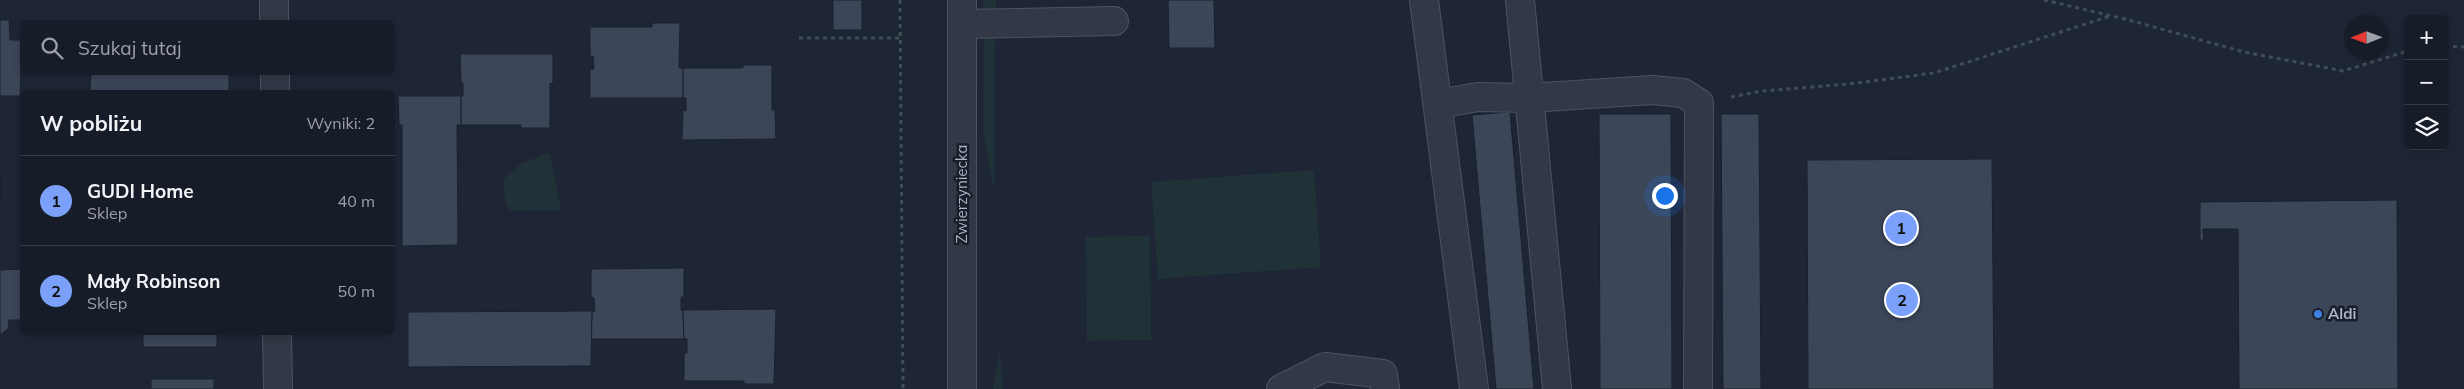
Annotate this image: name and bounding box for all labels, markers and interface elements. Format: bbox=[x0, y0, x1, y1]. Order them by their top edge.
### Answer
north arrow bbox=[2344, 15, 2389, 60]
map controls bbox=[2404, 15, 2449, 150]
button: + bbox=[2404, 15, 2449, 60]
search box bbox=[20, 20, 395, 75]
icon: search bbox=[38, 34, 66, 62]
text: Szukaj tutaj bbox=[78, 36, 181, 60]
button: − bbox=[2404, 60, 2449, 105]
button: layers bbox=[2404, 105, 2449, 150]
text: W pobliżu bbox=[40, 110, 142, 136]
text: Wyniki: 2 bbox=[306, 113, 375, 133]
street label: Zwierzyniecka bbox=[952, 144, 971, 244]
text: GUDI Home bbox=[87, 179, 194, 203]
your location bbox=[1652, 183, 1678, 209]
text: 1 bbox=[51, 191, 61, 211]
text: 40 m bbox=[338, 191, 375, 211]
text: Sklep bbox=[87, 203, 127, 223]
pin: 1 bbox=[1885, 209, 1917, 247]
text: Mały Robinson bbox=[87, 269, 221, 293]
text: 2 bbox=[51, 281, 61, 301]
text: 50 m bbox=[338, 281, 375, 301]
pin: 2 bbox=[1886, 281, 1918, 319]
text: Sklep bbox=[87, 293, 127, 313]
place label: Aldi bbox=[2328, 304, 2356, 323]
marker: Aldi bbox=[2312, 308, 2324, 320]

